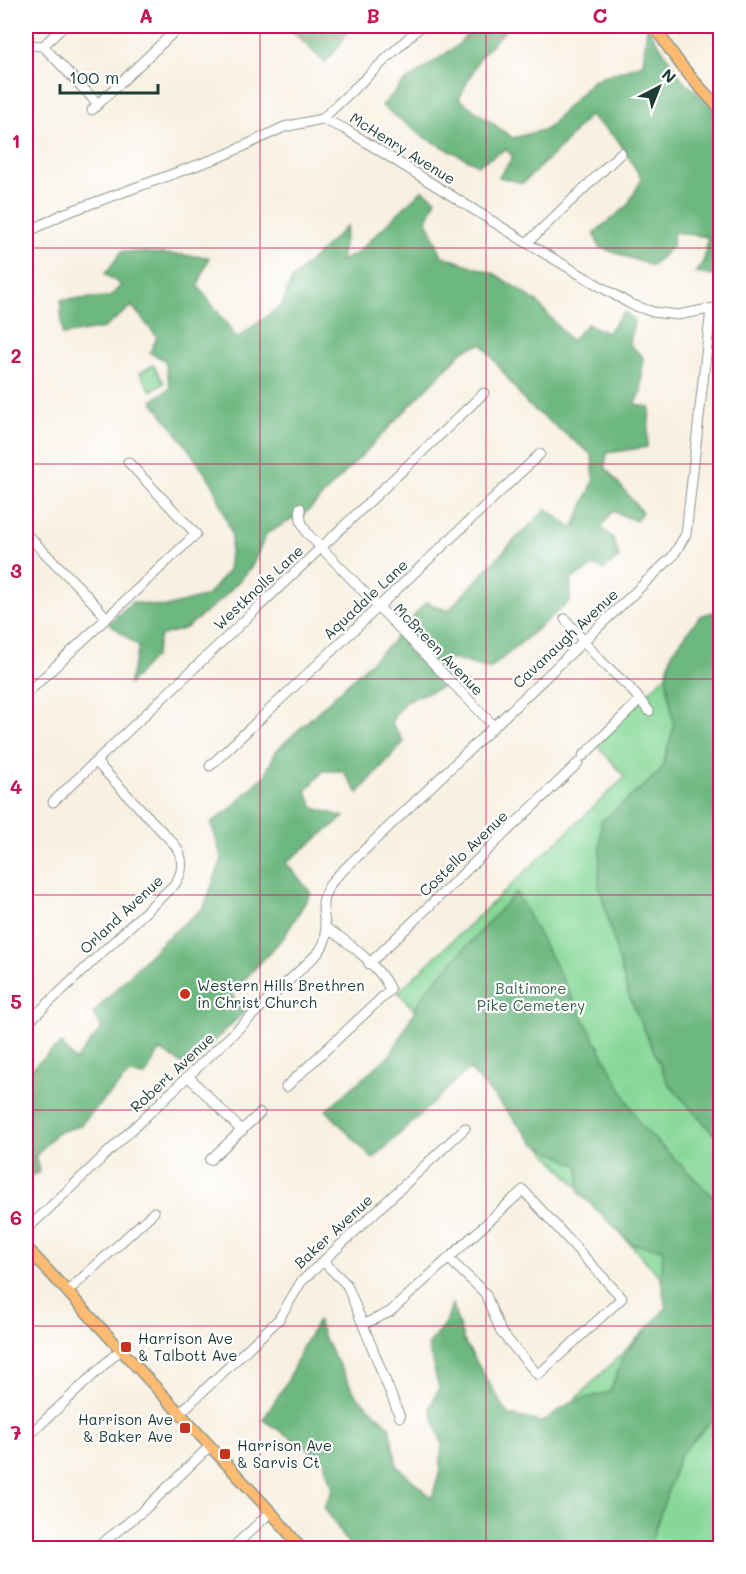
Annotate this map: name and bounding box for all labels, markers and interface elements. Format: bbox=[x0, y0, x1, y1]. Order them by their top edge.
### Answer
text: A bbox=[139, 2, 153, 28]
text: B bbox=[366, 2, 380, 28]
text: C bbox=[593, 2, 608, 28]
scale bar bbox=[60, 57, 158, 95]
north arrow bbox=[629, 57, 689, 117]
text: N bbox=[658, 64, 681, 87]
text: 100 m bbox=[69, 65, 119, 89]
street label: McHenry Avenue bbox=[346, 107, 460, 189]
text: 1 bbox=[12, 127, 20, 153]
text: 2 bbox=[10, 342, 22, 368]
street label: Westknolls Lane bbox=[209, 540, 307, 634]
street label: Aquadale Lane bbox=[318, 554, 412, 644]
text: 3 bbox=[10, 557, 22, 583]
street label: Cavanaugh Avenue bbox=[508, 584, 622, 692]
street label: McBreen Avenue bbox=[390, 598, 488, 700]
text: 4 bbox=[10, 773, 23, 799]
street label: Costello Avenue bbox=[414, 806, 512, 900]
street label: Orland Avenue bbox=[75, 870, 167, 958]
place label: Western Hills Brethren in Christ Church bbox=[197, 975, 365, 1012]
park label: Baltimore Pike Cemetery bbox=[477, 978, 585, 1015]
marker: Western Hills Brethren in Christ Church bbox=[178, 987, 192, 1001]
text: 5 bbox=[10, 988, 22, 1014]
street label: Robert Avenue bbox=[126, 1028, 218, 1116]
street label: Baker Avenue bbox=[290, 1190, 376, 1272]
text: 6 bbox=[10, 1204, 22, 1230]
place label: Harrison Ave & Talbott Ave bbox=[138, 1328, 238, 1365]
marker: Harrison Ave & Talbott Ave bbox=[119, 1340, 133, 1354]
place label: Harrison Ave & Baker Ave bbox=[78, 1409, 173, 1446]
text: 7 bbox=[10, 1419, 22, 1445]
marker: Harrison Ave & Baker Ave bbox=[178, 1421, 192, 1435]
place label: Harrison Ave & Sarvis Ct bbox=[237, 1435, 332, 1472]
marker: Harrison Ave & Sarvis Ct bbox=[218, 1447, 232, 1461]

